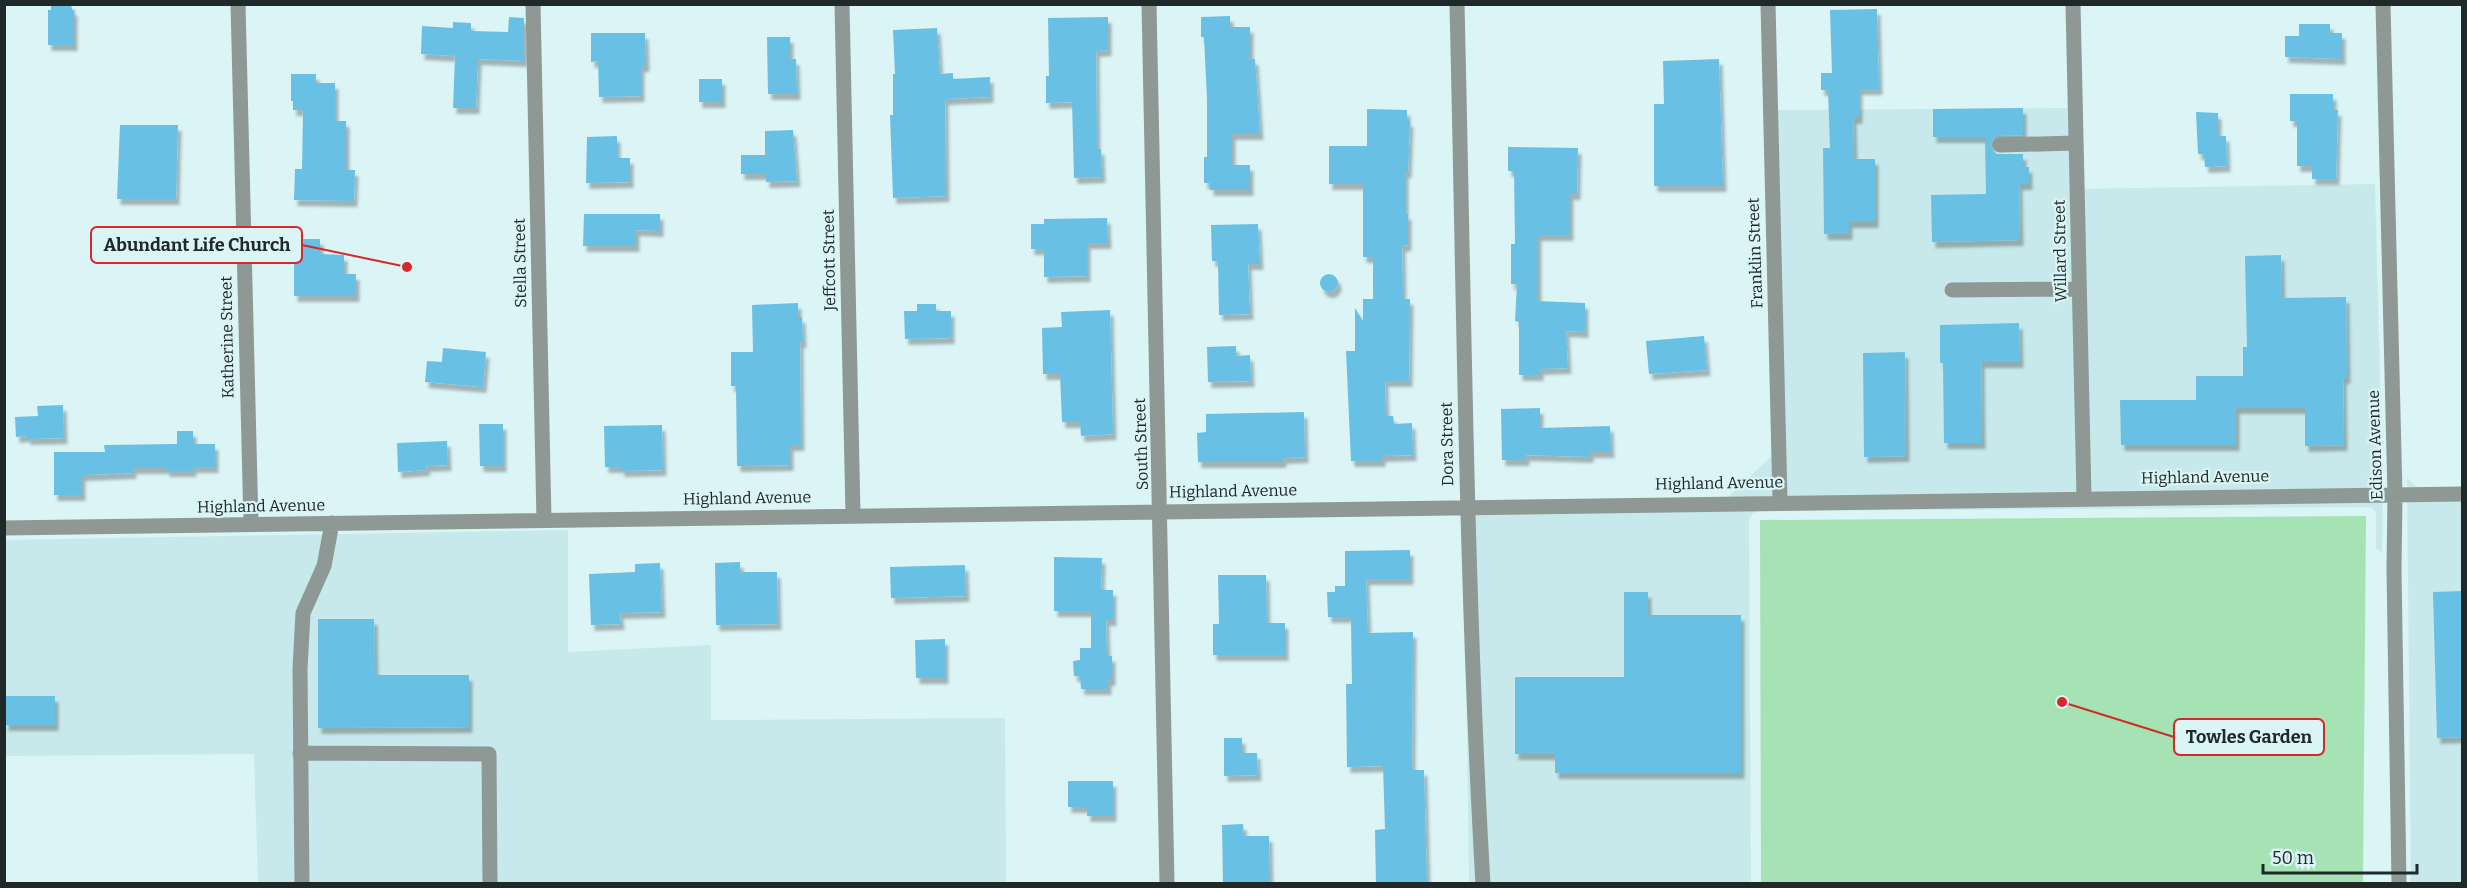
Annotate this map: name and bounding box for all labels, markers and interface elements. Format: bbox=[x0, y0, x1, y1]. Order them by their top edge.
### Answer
street label: Franklin Street bbox=[1744, 197, 1766, 309]
street label: Willard Street bbox=[2050, 199, 2070, 303]
street label: Jeffcott Street bbox=[819, 209, 839, 312]
street label: Stella Street bbox=[510, 218, 530, 308]
callout: Abundant Life Church bbox=[91, 227, 302, 263]
text: Abundant Life Church bbox=[104, 234, 291, 256]
street label: Katherine Street bbox=[216, 275, 238, 398]
street label: Edison Avenue bbox=[2364, 390, 2386, 500]
street label: South Street bbox=[1130, 397, 1152, 491]
street label: Dora Street bbox=[1437, 402, 1457, 486]
street label: Highland Avenue bbox=[2141, 466, 2269, 488]
street label: Highland Avenue bbox=[1655, 472, 1783, 494]
street label: Highland Avenue bbox=[1169, 480, 1297, 502]
street label: Highland Avenue bbox=[683, 487, 811, 509]
street label: Highland Avenue bbox=[197, 495, 325, 517]
callout: Towles Garden bbox=[2174, 719, 2324, 755]
text: Towles Garden bbox=[2186, 726, 2313, 748]
scale bar bbox=[2263, 837, 2418, 875]
text: 50 m bbox=[2272, 847, 2314, 869]

